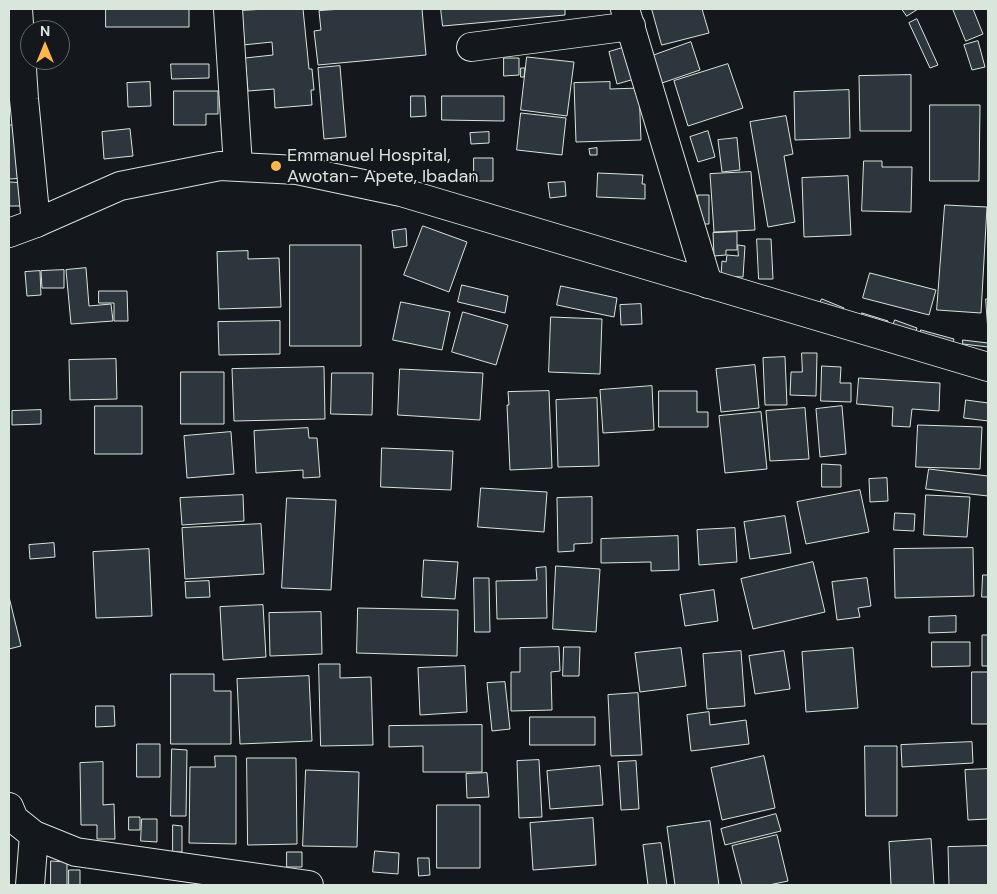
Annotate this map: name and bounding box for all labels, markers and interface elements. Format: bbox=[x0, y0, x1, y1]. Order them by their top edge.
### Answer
north arrow bbox=[20, 20, 70, 70]
text: N bbox=[40, 22, 50, 40]
place label: Emmanuel Hospital, Awotan- Apete, Ibadan bbox=[287, 145, 479, 188]
marker: Emmanuel Hospital, Awotan- Apete, Ibadan bbox=[269, 159, 283, 173]

